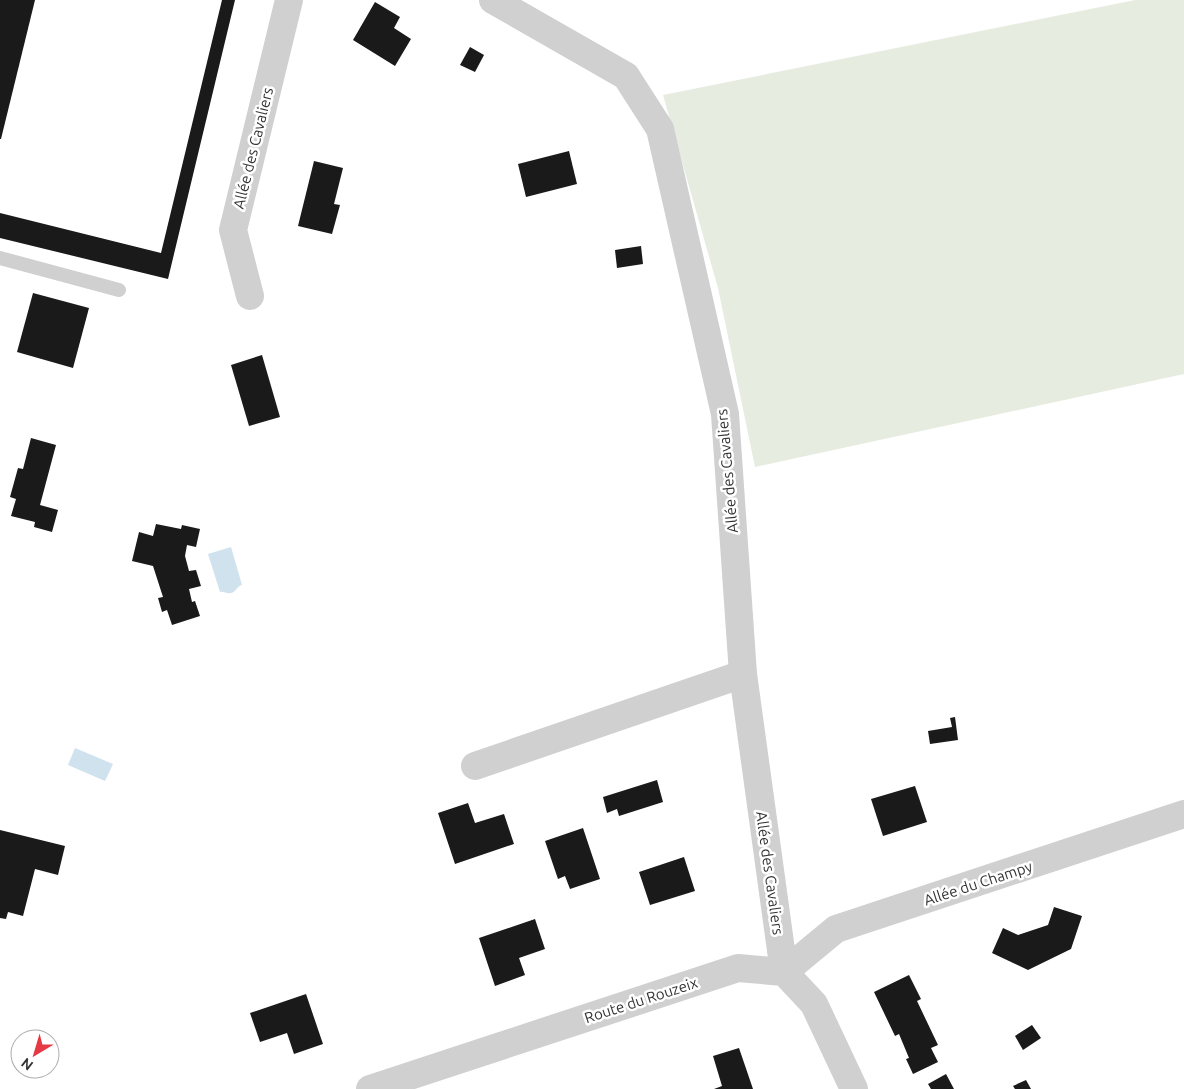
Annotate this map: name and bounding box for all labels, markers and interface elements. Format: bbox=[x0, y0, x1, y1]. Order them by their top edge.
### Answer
street label: Allée des Cavaliers bbox=[230, 86, 276, 210]
street label: Allée des Cavaliers bbox=[713, 408, 741, 534]
street label: Allée des Cavaliers bbox=[753, 810, 787, 936]
street label: Allée du Champy bbox=[922, 857, 1034, 909]
street label: Route du Rouzeix bbox=[582, 974, 700, 1026]
north arrow bbox=[10, 1029, 60, 1079]
text: N bbox=[18, 1055, 36, 1074]

